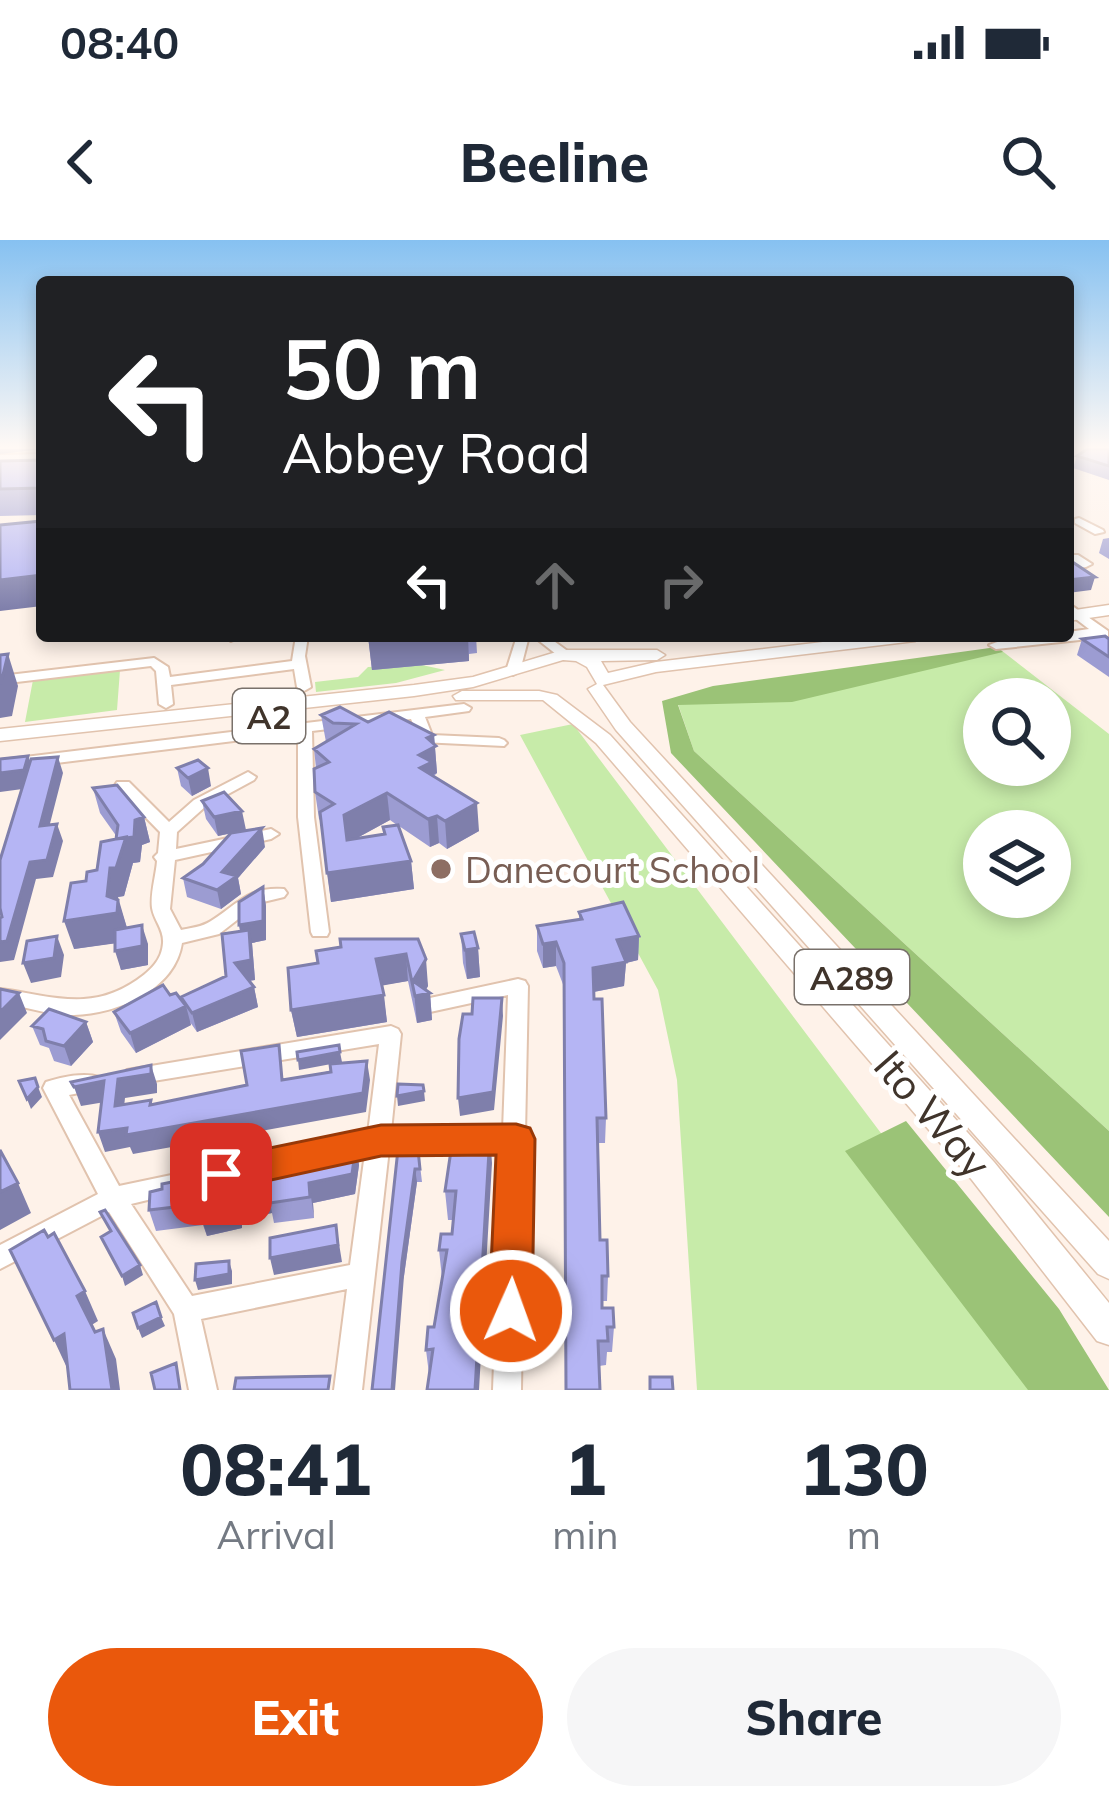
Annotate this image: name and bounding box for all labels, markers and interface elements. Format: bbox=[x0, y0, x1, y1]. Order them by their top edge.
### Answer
text: 08:40 bbox=[60, 14, 179, 70]
text: Beeline bbox=[460, 128, 649, 196]
icon: back bbox=[48, 129, 114, 195]
icon: search bbox=[995, 129, 1061, 195]
text: 50 m bbox=[282, 315, 481, 420]
icon: left bbox=[84, 324, 240, 480]
text: Abbey Road bbox=[282, 419, 591, 487]
icon: left bbox=[396, 552, 462, 618]
icon: ahead bbox=[522, 552, 588, 618]
icon: right bbox=[648, 552, 714, 618]
map controls bbox=[963, 678, 1071, 918]
button: search bbox=[963, 678, 1071, 786]
road number: A2 bbox=[233, 689, 305, 743]
button: layers bbox=[963, 810, 1071, 918]
place label: Danecourt School bbox=[465, 847, 760, 892]
marker: Danecourt School bbox=[428, 856, 454, 882]
road number: A289 bbox=[795, 950, 909, 1004]
street label: Ito Way bbox=[863, 1039, 1003, 1189]
pin bbox=[170, 1123, 272, 1225]
icon: arrive bbox=[188, 1141, 254, 1207]
position arrow bbox=[448, 1248, 574, 1374]
text: 08:41 bbox=[180, 1423, 372, 1513]
text: 1 bbox=[564, 1423, 607, 1513]
text: 130 bbox=[799, 1423, 929, 1513]
text: Arrival bbox=[216, 1510, 336, 1559]
text: min bbox=[552, 1510, 619, 1559]
text: m bbox=[847, 1510, 881, 1559]
button: Exit bbox=[48, 1648, 543, 1786]
button: Share bbox=[567, 1648, 1061, 1786]

